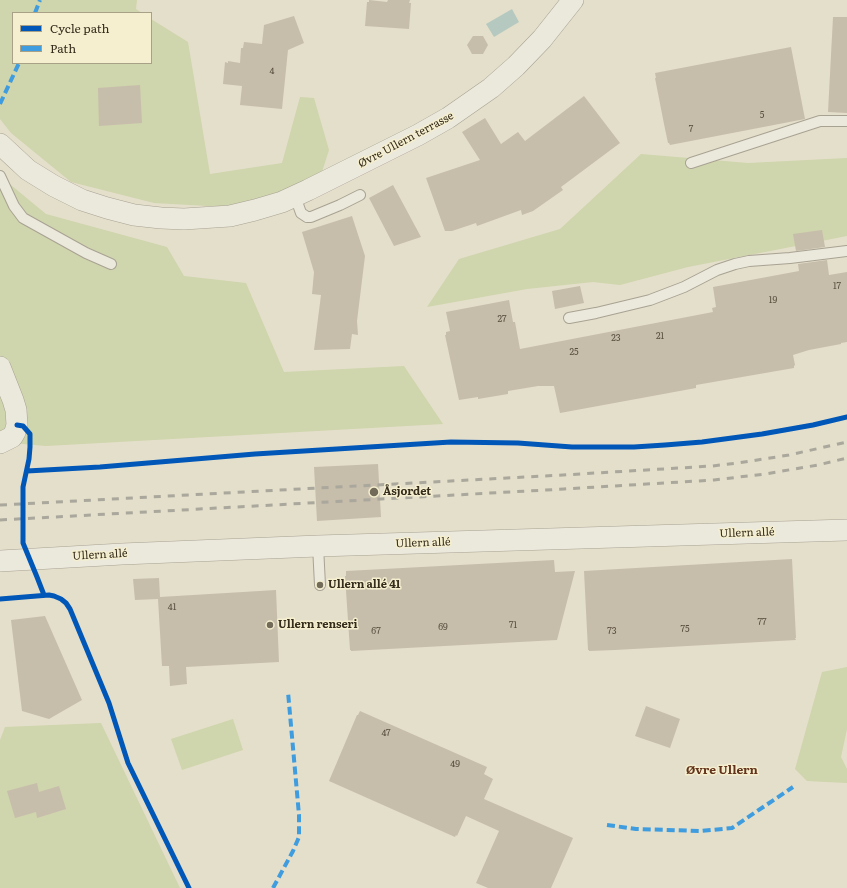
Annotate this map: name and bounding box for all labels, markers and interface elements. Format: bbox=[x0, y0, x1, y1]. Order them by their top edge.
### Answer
legend bbox=[12, 12, 152, 64]
text: Cycle path bbox=[50, 19, 110, 37]
text: Path bbox=[50, 39, 76, 57]
house number: 4 bbox=[270, 66, 274, 76]
street label: Øvre Ullern terrasse bbox=[356, 109, 456, 171]
house number: 5 bbox=[760, 110, 764, 120]
house number: 7 bbox=[689, 124, 693, 134]
house number: 17 bbox=[833, 281, 841, 291]
house number: 19 bbox=[769, 295, 777, 305]
house number: 27 bbox=[497, 314, 507, 324]
house number: 21 bbox=[656, 331, 664, 341]
house number: 23 bbox=[611, 333, 621, 343]
house number: 25 bbox=[569, 347, 579, 357]
place label: Åsjordet bbox=[383, 485, 431, 499]
marker: Åsjordet bbox=[368, 486, 380, 498]
street label: Ullern allé bbox=[719, 525, 775, 541]
street label: Ullern allé bbox=[395, 535, 451, 551]
street label: Ullern allé bbox=[72, 547, 128, 563]
place label: Ullern allé 41 bbox=[328, 578, 400, 592]
marker: Ullern allé 41 bbox=[315, 580, 325, 590]
house number: 41 bbox=[168, 602, 176, 612]
house number: 77 bbox=[757, 617, 767, 627]
place label: Ullern renseri bbox=[278, 618, 358, 632]
marker: Ullern renseri bbox=[265, 620, 275, 630]
house number: 71 bbox=[509, 620, 517, 630]
house number: 69 bbox=[438, 622, 448, 632]
house number: 75 bbox=[681, 624, 689, 634]
house number: 67 bbox=[371, 626, 381, 636]
house number: 73 bbox=[607, 626, 617, 636]
house number: 47 bbox=[381, 728, 391, 738]
house number: 49 bbox=[450, 759, 460, 769]
district label: Øvre Ullern bbox=[686, 763, 758, 777]

